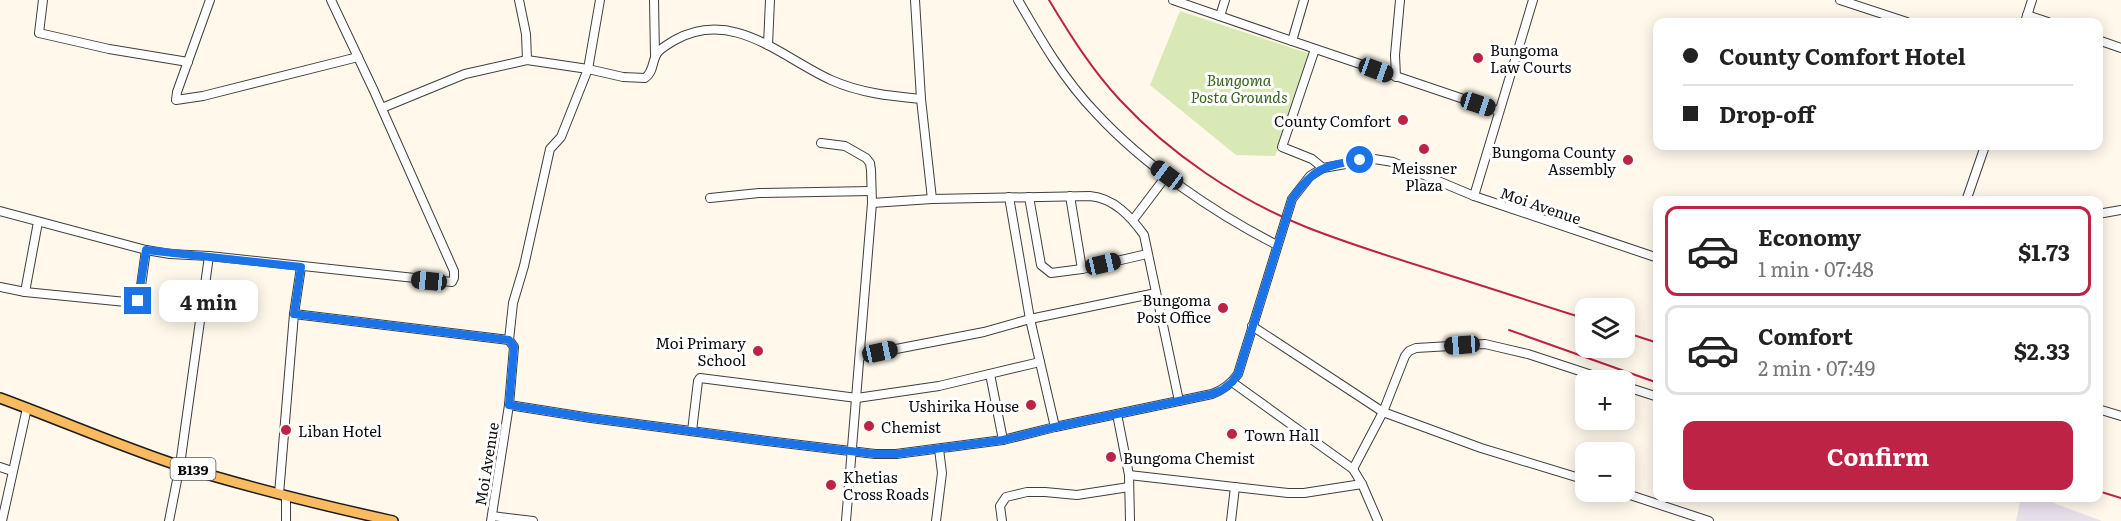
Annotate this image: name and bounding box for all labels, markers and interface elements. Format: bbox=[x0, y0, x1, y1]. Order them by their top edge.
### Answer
place label: Bungoma Law Courts bbox=[1490, 38, 1572, 78]
text: County Comfort Hotel bbox=[1719, 39, 1966, 72]
marker: Bungoma Law Courts bbox=[1471, 51, 1485, 65]
car bbox=[1356, 55, 1396, 85]
park label: Bungoma Posta Grounds bbox=[1190, 68, 1288, 108]
car bbox=[1458, 90, 1498, 118]
text: Drop-off bbox=[1719, 97, 1815, 130]
place label: County Comfort bbox=[1274, 109, 1391, 132]
marker: County Comfort bbox=[1396, 113, 1410, 127]
place label: Bungoma County Assembly bbox=[1491, 140, 1616, 180]
marker: Meissner Plaza bbox=[1417, 142, 1431, 156]
route start bbox=[1346, 146, 1373, 173]
marker: Bungoma County Assembly bbox=[1621, 153, 1635, 167]
place label: Meissner Plaza bbox=[1391, 156, 1457, 196]
car bbox=[1147, 157, 1187, 193]
street label: Moi Avenue bbox=[1497, 180, 1585, 230]
text: Economy bbox=[1758, 220, 1861, 253]
icon: car bbox=[1686, 224, 1740, 278]
text: $1.73 bbox=[2018, 235, 2070, 268]
car bbox=[1083, 251, 1123, 277]
text: 1 min · 07:48 bbox=[1758, 253, 1874, 283]
car bbox=[410, 270, 448, 292]
callout: 4 min bbox=[159, 280, 258, 322]
text: 4 min bbox=[180, 286, 237, 316]
route end bbox=[124, 287, 151, 314]
place label: Bungoma Post Office bbox=[1136, 288, 1212, 328]
map controls bbox=[1575, 298, 1635, 502]
button: layers bbox=[1575, 298, 1635, 358]
marker: Bungoma Post Office bbox=[1216, 301, 1230, 315]
text: Comfort bbox=[1758, 319, 1853, 352]
icon: car bbox=[1686, 323, 1740, 377]
place label: Moi Primary School bbox=[655, 331, 746, 371]
text: $2.33 bbox=[2014, 334, 2070, 367]
car bbox=[1443, 335, 1481, 355]
car bbox=[861, 339, 899, 365]
marker: Moi Primary School bbox=[751, 344, 765, 358]
text: 2 min · 07:49 bbox=[1758, 352, 1875, 382]
button: + bbox=[1575, 370, 1635, 430]
place label: Ushirika House bbox=[908, 394, 1019, 417]
marker: Ushirika House bbox=[1024, 398, 1038, 412]
place label: Chemist bbox=[881, 415, 941, 438]
place label: Liban Hotel bbox=[298, 419, 382, 442]
marker: Chemist bbox=[862, 419, 876, 433]
street label: Moi Avenue bbox=[468, 420, 504, 507]
button: Confirm bbox=[1683, 421, 2073, 490]
marker: Liban Hotel bbox=[279, 423, 293, 437]
place label: Town Hall bbox=[1244, 423, 1319, 446]
marker: Town Hall bbox=[1225, 427, 1239, 441]
button: − bbox=[1575, 442, 1635, 502]
place label: Bungoma Chemist bbox=[1123, 446, 1255, 469]
marker: Bungoma Chemist bbox=[1104, 450, 1118, 464]
road number: B139 bbox=[170, 458, 216, 480]
place label: Khetias Cross Roads bbox=[843, 465, 929, 505]
marker: Khetias Cross Roads bbox=[824, 478, 838, 492]

